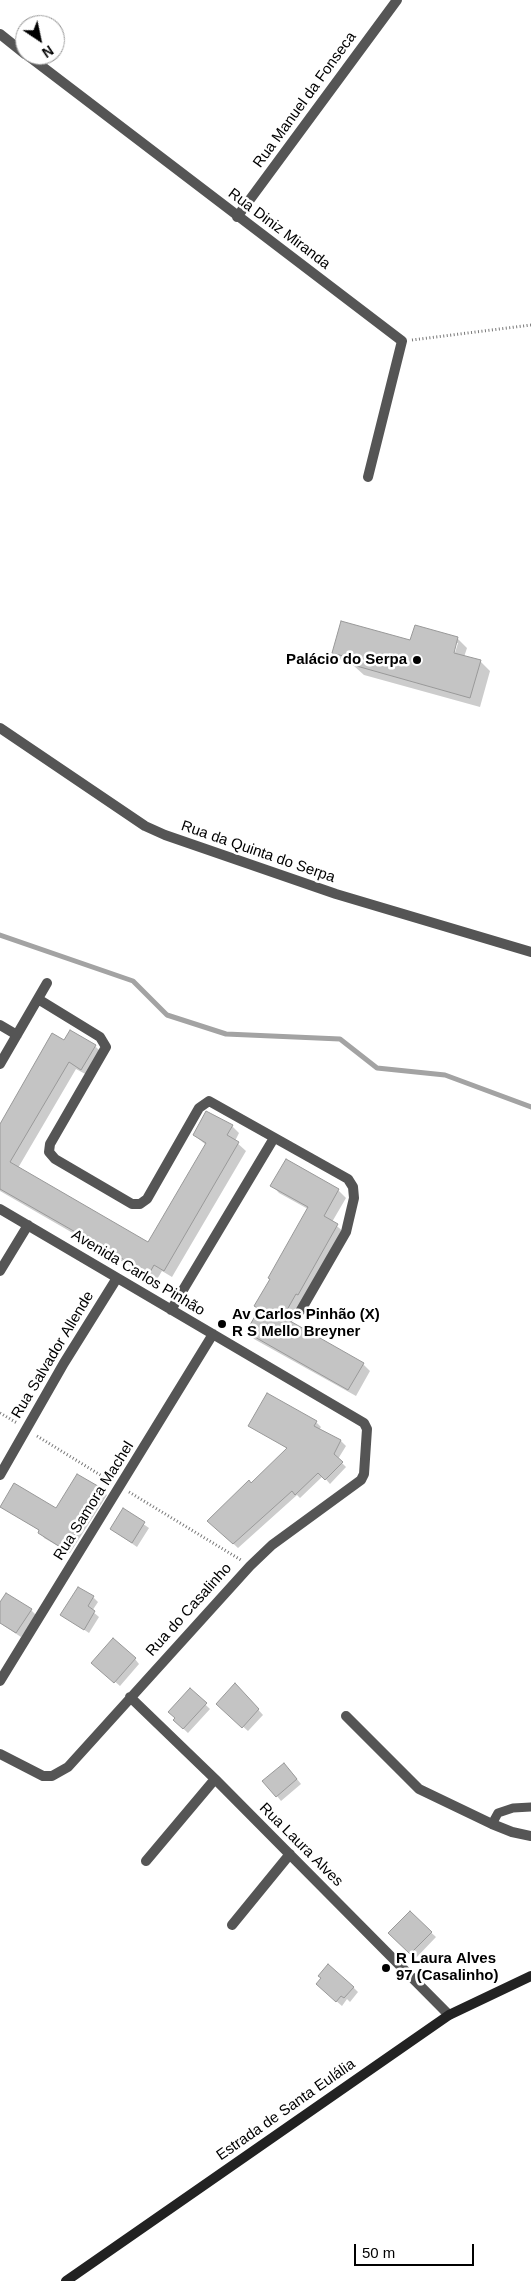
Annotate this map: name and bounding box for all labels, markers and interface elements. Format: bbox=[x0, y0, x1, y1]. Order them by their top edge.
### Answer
north arrow bbox=[15, 15, 65, 65]
street label: Rua Manuel da Fonseca bbox=[250, 29, 360, 171]
text: N bbox=[39, 42, 56, 61]
street label: Rua Diniz Miranda bbox=[224, 185, 334, 273]
place label: Palácio do Serpa bbox=[286, 651, 407, 669]
marker: Palácio do Serpa bbox=[411, 654, 423, 666]
street label: Rua da Quinta do Serpa bbox=[179, 817, 337, 887]
street label: Avenida Carlos Pinhão bbox=[68, 1226, 208, 1320]
street label: Rua Salvador Allende bbox=[8, 1288, 98, 1422]
place label: Av Carlos Pinhão (X) R S Mello Breyner bbox=[232, 1306, 380, 1341]
marker: Av Carlos Pinhão (X) R S Mello Breyner bbox=[216, 1318, 228, 1330]
street label: Rua Samora Machel bbox=[50, 1438, 138, 1564]
street label: Rua do Casalinho bbox=[142, 1560, 236, 1660]
street label: Rua Laura Alves bbox=[255, 1799, 347, 1891]
place label: R Laura Alves 97 (Casalinho) bbox=[396, 1950, 499, 1985]
marker: R Laura Alves 97 (Casalinho) bbox=[380, 1962, 392, 1974]
street label: Estrada de Santa Eulália bbox=[213, 2055, 359, 2165]
scale bar bbox=[356, 2234, 476, 2266]
text: 50 m bbox=[362, 2244, 395, 2261]

